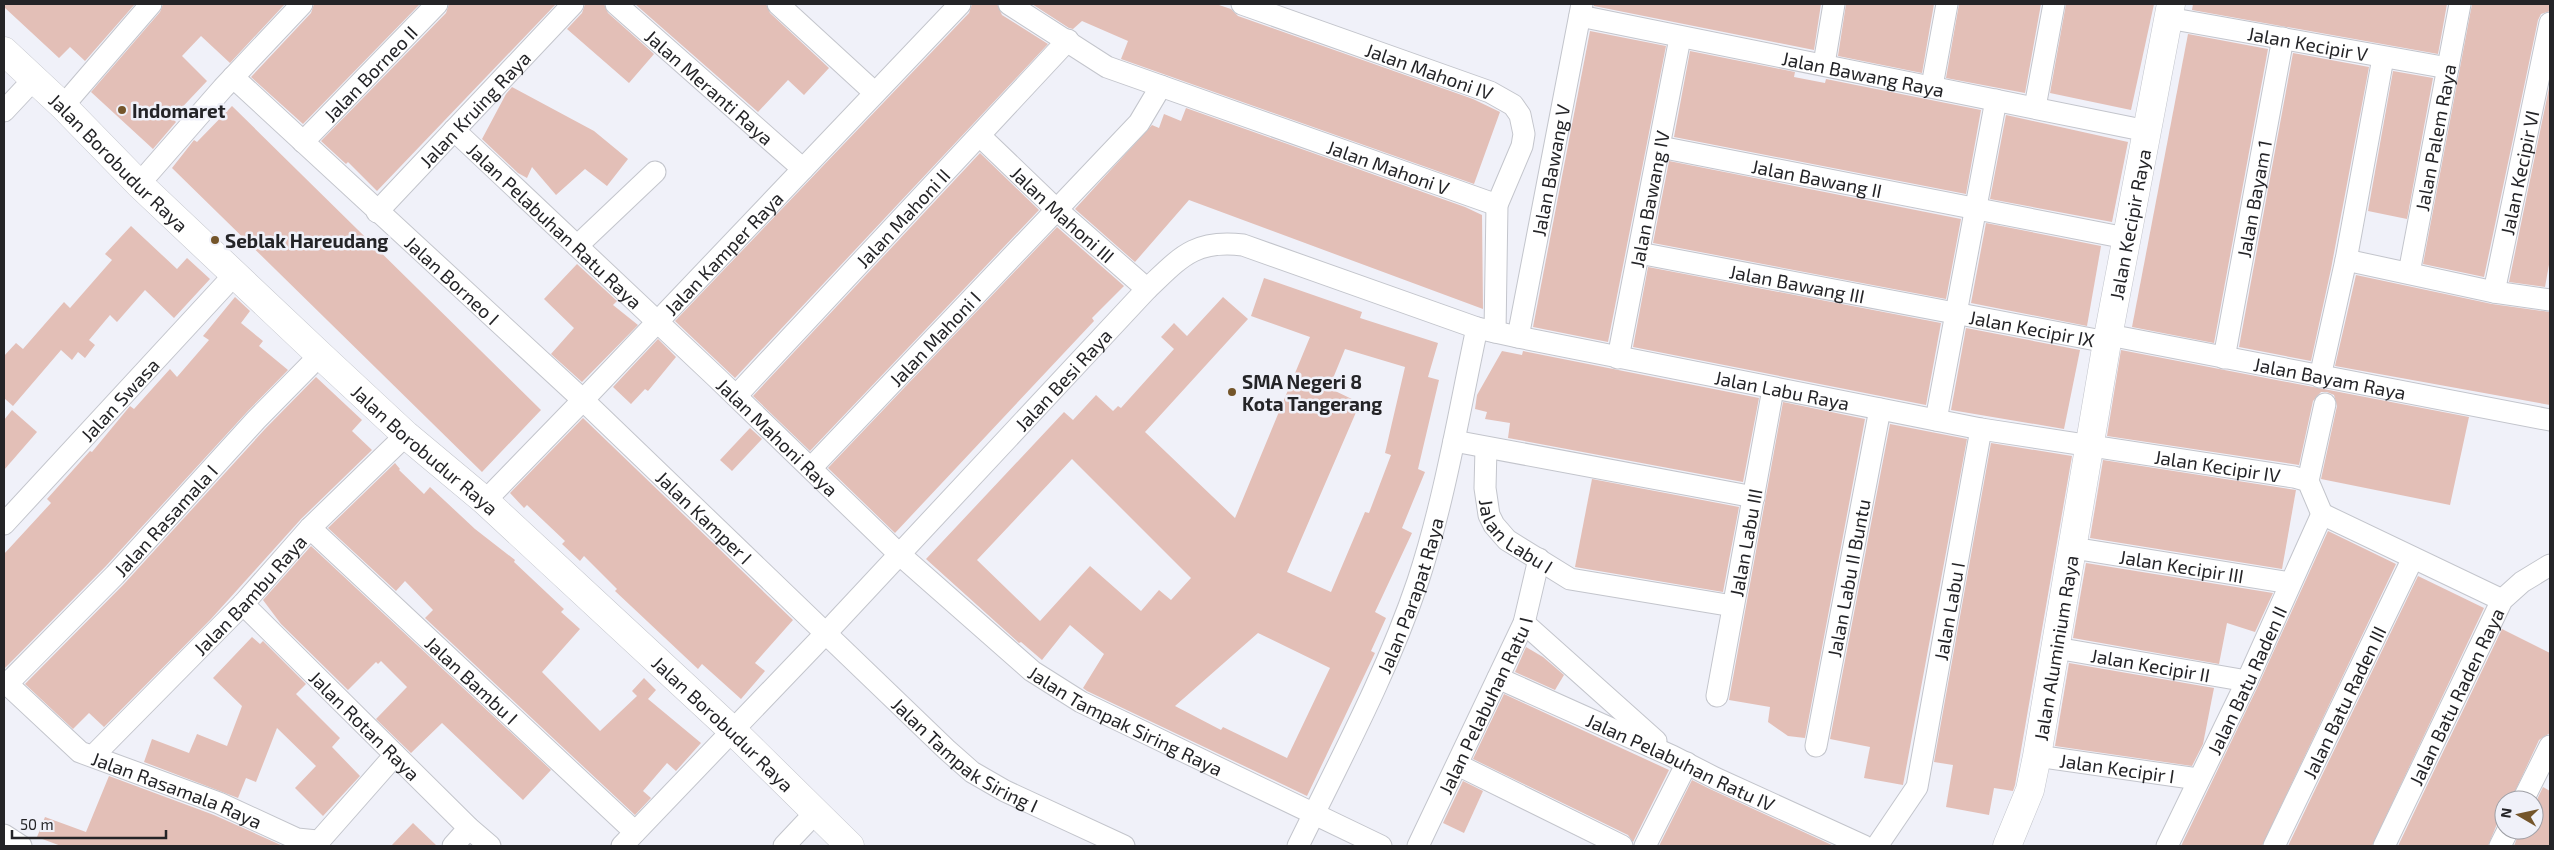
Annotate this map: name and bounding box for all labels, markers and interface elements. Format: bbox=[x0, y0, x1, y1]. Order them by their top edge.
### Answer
street label: Jalan Borneo II bbox=[318, 20, 422, 126]
street label: Jalan Kecipir V bbox=[2246, 21, 2370, 65]
street label: Jalan Meranti Raya bbox=[641, 24, 778, 149]
street label: Jalan Mahoni IV bbox=[1363, 37, 1497, 104]
street label: Jalan Kruing Raya bbox=[414, 46, 535, 172]
street label: Jalan Bawang Raya bbox=[1780, 46, 1946, 101]
street label: Jalan Palem Raya bbox=[2410, 62, 2460, 213]
street label: Jalan Borobudur Raya bbox=[45, 88, 193, 236]
place label: Indomaret bbox=[132, 99, 226, 122]
street label: Jalan Bawang V bbox=[1526, 102, 1574, 238]
marker: Indomaret bbox=[116, 104, 128, 116]
street label: Jalan Kecipir VI bbox=[2495, 108, 2543, 237]
street label: Jalan Bawang IV bbox=[1624, 128, 1673, 269]
street label: Jalan Mahoni V bbox=[1324, 134, 1453, 199]
street label: Jalan Pelabuhan Ratu Raya bbox=[463, 138, 647, 313]
street label: Jalan Bayam 1 bbox=[2231, 138, 2276, 259]
street label: Jalan Kecipir Raya bbox=[2104, 147, 2155, 302]
street label: Jalan Bawang II bbox=[1750, 154, 1884, 202]
street label: Jalan Mahoni III bbox=[1007, 161, 1120, 267]
street label: Jalan Mahoni II bbox=[851, 163, 954, 272]
street label: Jalan Kamper Raya bbox=[659, 186, 787, 319]
place label: Seblak Hareudang bbox=[225, 229, 388, 252]
street label: Jalan Borneo I bbox=[401, 231, 505, 329]
marker: Seblak Hareudang bbox=[209, 234, 221, 246]
street label: Jalan Bawang III bbox=[1728, 259, 1867, 307]
street label: Jalan Mahoni I bbox=[884, 286, 985, 390]
street label: Jalan Kecipir IX bbox=[1967, 305, 2097, 351]
street label: Jalan Besi Raya bbox=[1010, 323, 1116, 435]
street label: Jalan Bayam Raya bbox=[2252, 352, 2408, 403]
street label: Jalan Swasa bbox=[75, 353, 163, 446]
street label: Jalan Labu Raya bbox=[1713, 365, 1852, 414]
place label: SMA Negeri 8 Kota Tangerang bbox=[1242, 370, 1382, 415]
street label: Jalan Mahoni Raya bbox=[712, 373, 843, 501]
street label: Jalan Borobudur Raya bbox=[347, 379, 503, 519]
marker: SMA Negeri 8 Kota Tangerang bbox=[1226, 386, 1238, 398]
street label: Jalan Kecipir IV bbox=[2153, 444, 2283, 486]
street label: Jalan Rasamala I bbox=[109, 459, 222, 580]
street label: Jalan Kamper I bbox=[652, 466, 757, 568]
street label: Jalan Labu III bbox=[1724, 487, 1766, 598]
street label: Jalan Labu I bbox=[1475, 497, 1558, 577]
street label: Jalan Labu II Buntu bbox=[1822, 497, 1874, 659]
street label: Jalan Parapat Raya bbox=[1372, 515, 1447, 677]
street label: Jalan Bambu Raya bbox=[188, 529, 311, 659]
street label: Jalan Kecipir III bbox=[2118, 544, 2245, 587]
street label: Jalan Aluminium Raya bbox=[2028, 553, 2082, 742]
street label: Jalan Labu I bbox=[1928, 560, 1969, 662]
street label: Jalan Batu Raden II bbox=[2202, 602, 2291, 758]
street label: Jalan Batu Raden Raya bbox=[2403, 604, 2508, 789]
street label: Jalan Pelabuhan Ratu I bbox=[1433, 615, 1537, 798]
street label: Jalan Batu Raden III bbox=[2297, 622, 2390, 782]
street label: Jalan Bambu I bbox=[421, 631, 523, 728]
street label: Jalan Kecipir II bbox=[2089, 643, 2212, 686]
street label: Jalan Borobudur Raya bbox=[648, 651, 799, 796]
street label: Jalan Tampak Siring Raya bbox=[1024, 660, 1227, 780]
street label: Jalan Rotan Raya bbox=[305, 665, 425, 785]
street label: Jalan Tampak Siring I bbox=[888, 692, 1042, 816]
street label: Jalan Pelabuhan Ratu IV bbox=[1583, 708, 1779, 815]
street label: Jalan Rasamala Raya bbox=[89, 746, 266, 833]
street label: Jalan Kecipir I bbox=[2058, 748, 2176, 787]
north arrow bbox=[2494, 790, 2544, 840]
text: N bbox=[2496, 807, 2515, 819]
scale bar bbox=[12, 808, 166, 840]
text: 50 m bbox=[20, 815, 54, 833]

